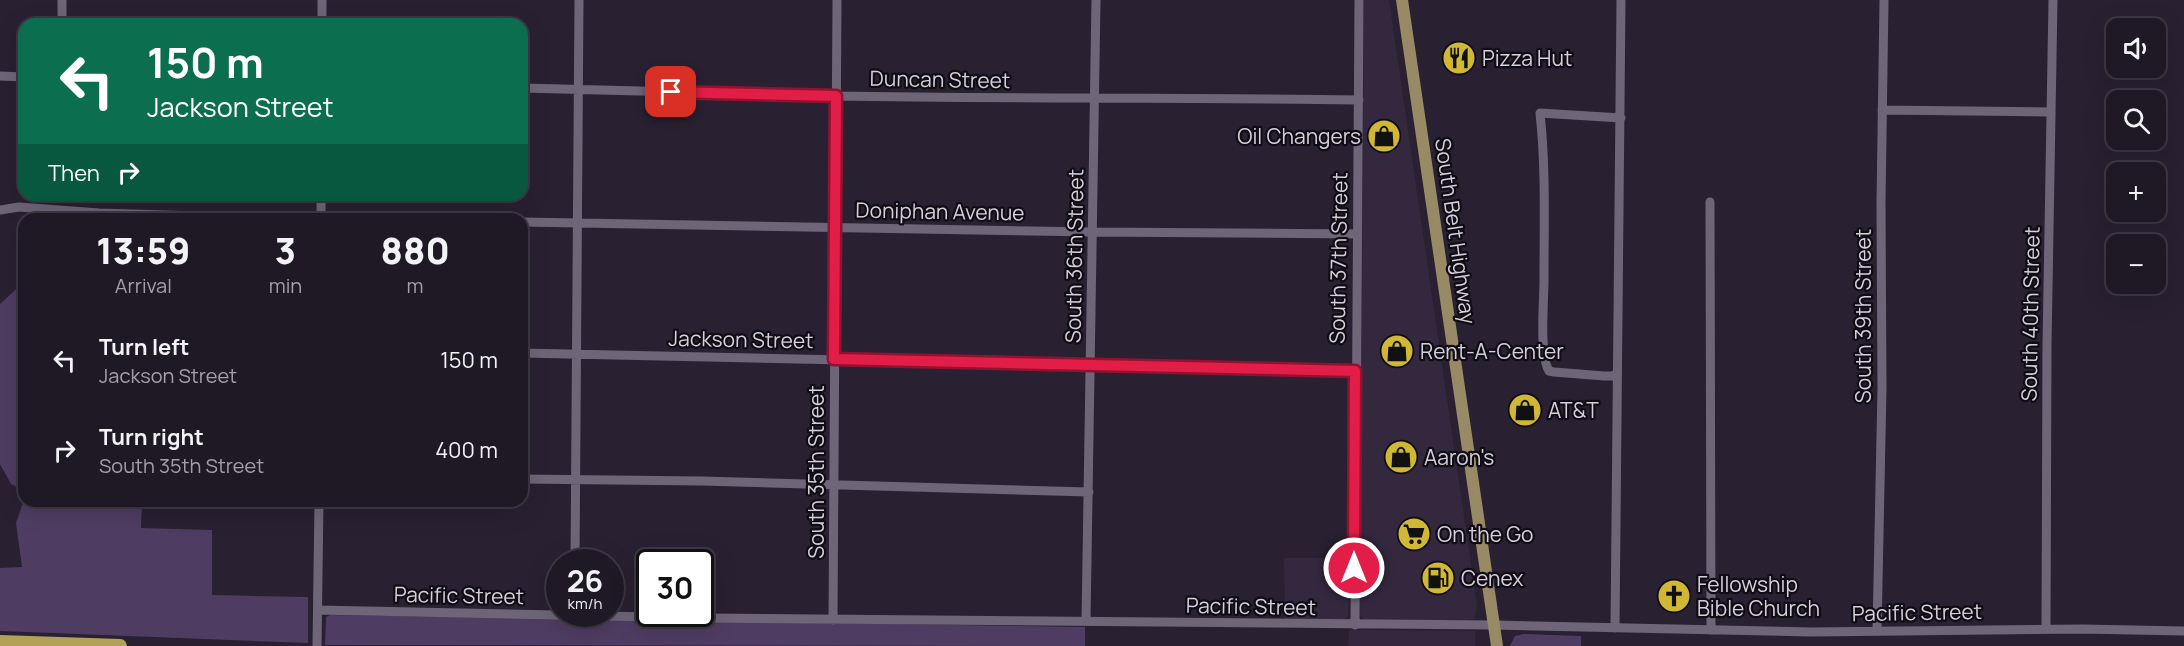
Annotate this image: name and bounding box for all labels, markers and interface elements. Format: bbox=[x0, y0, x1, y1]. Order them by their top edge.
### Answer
map controls bbox=[2106, 18, 2166, 294]
button: sound bbox=[2106, 18, 2166, 78]
text: 150 m bbox=[147, 33, 264, 91]
restaurant icon: Pizza Hut bbox=[1441, 40, 1477, 76]
icon: left bbox=[48, 42, 126, 120]
place label: Pizza Hut bbox=[1482, 44, 1572, 72]
street label: Duncan Street bbox=[869, 64, 1011, 94]
pin bbox=[645, 66, 696, 117]
icon: arrive bbox=[654, 75, 687, 108]
text: Jackson Street bbox=[147, 88, 333, 125]
button: search bbox=[2106, 90, 2166, 150]
shop icon: Oil Changers bbox=[1366, 118, 1402, 154]
place label: Oil Changers bbox=[1237, 122, 1361, 150]
street label: South Belt Highway bbox=[1429, 136, 1483, 326]
icon: right bbox=[112, 156, 145, 189]
text: Then bbox=[48, 158, 100, 188]
button: + bbox=[2106, 162, 2166, 222]
street label: South 36th Street bbox=[1058, 169, 1090, 343]
street label: South 37th Street bbox=[1323, 172, 1353, 344]
street label: Doniphan Avenue bbox=[855, 196, 1025, 226]
text: 13:59 bbox=[96, 226, 190, 275]
text: 3 bbox=[275, 226, 296, 275]
text: 880 bbox=[381, 226, 450, 275]
street label: South 40th Street bbox=[2014, 226, 2046, 402]
street label: South 39th Street bbox=[1849, 229, 1877, 403]
button: − bbox=[2106, 234, 2166, 294]
text: Arrival bbox=[115, 272, 172, 299]
text: min bbox=[269, 272, 302, 299]
text: m bbox=[407, 272, 424, 299]
street label: Jackson Street bbox=[668, 324, 814, 354]
text: Turn left bbox=[99, 332, 189, 362]
shop icon: Rent-A-Center bbox=[1379, 333, 1415, 369]
place label: Rent-A-Center bbox=[1420, 337, 1564, 365]
icon: left bbox=[48, 344, 81, 377]
text: 150 m bbox=[440, 345, 498, 375]
text: Jackson Street bbox=[99, 362, 237, 389]
street label: South 35th Street bbox=[802, 385, 830, 559]
shop icon: AT&T bbox=[1507, 392, 1543, 428]
place label: AT&T bbox=[1548, 396, 1599, 424]
text: Turn right bbox=[99, 422, 204, 452]
icon: right bbox=[48, 434, 81, 467]
text: 400 m bbox=[435, 435, 498, 465]
shop icon: Aaron's bbox=[1383, 439, 1419, 475]
place label: Aaron's bbox=[1424, 443, 1494, 471]
text: South 35th Street bbox=[99, 452, 264, 479]
supermarket icon: On the Go bbox=[1396, 516, 1432, 552]
place label: On the Go bbox=[1437, 520, 1533, 548]
position arrow bbox=[1322, 536, 1386, 600]
speed limit sign: 30 bbox=[636, 549, 714, 627]
text: 26 bbox=[567, 560, 603, 601]
fuel station icon: Cenex bbox=[1420, 560, 1456, 596]
place label: Cenex bbox=[1461, 564, 1523, 592]
place label: Fellowship Bible Church bbox=[1697, 570, 1820, 622]
church icon: Fellowship Bible Church bbox=[1656, 578, 1692, 614]
street label: Pacific Street bbox=[394, 580, 524, 610]
street label: Pacific Street bbox=[1186, 591, 1316, 621]
text: km/h bbox=[568, 593, 602, 614]
street label: Pacific Street bbox=[1852, 597, 1982, 627]

